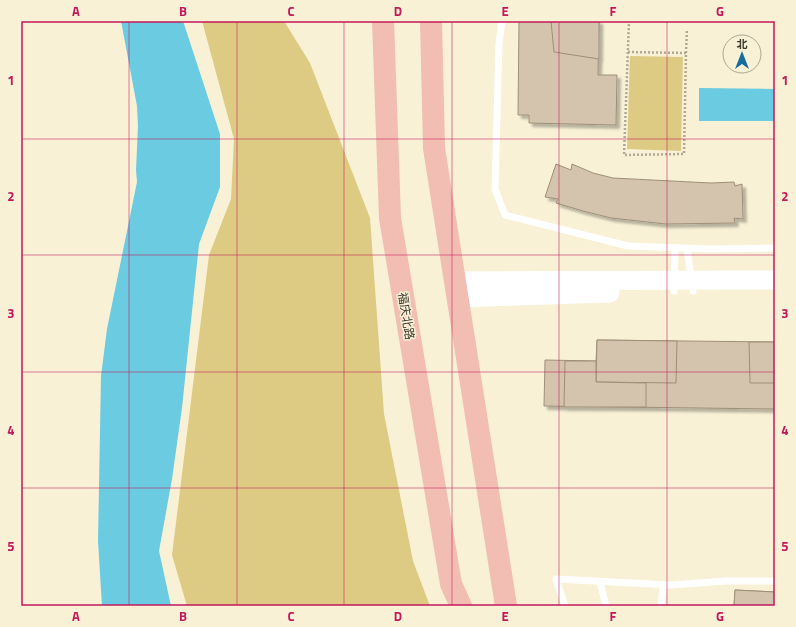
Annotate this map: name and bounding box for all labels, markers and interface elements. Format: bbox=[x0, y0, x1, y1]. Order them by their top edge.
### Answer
text: A bbox=[72, 1, 80, 21]
text: B bbox=[179, 1, 187, 21]
text: C bbox=[287, 1, 295, 21]
text: D bbox=[394, 1, 402, 21]
text: E bbox=[501, 1, 509, 21]
text: F bbox=[610, 1, 617, 21]
text: G bbox=[716, 1, 724, 21]
north arrow bbox=[722, 34, 762, 74]
text: 北 bbox=[737, 36, 748, 52]
text: 1 bbox=[7, 70, 15, 90]
text: 1 bbox=[781, 70, 789, 90]
text: 2 bbox=[7, 186, 15, 206]
text: 2 bbox=[781, 186, 789, 206]
street label: 福庆北路 bbox=[393, 291, 420, 341]
text: 3 bbox=[7, 303, 15, 323]
text: 3 bbox=[781, 303, 789, 323]
text: 4 bbox=[7, 420, 15, 440]
text: 4 bbox=[781, 420, 789, 440]
text: 5 bbox=[7, 536, 15, 556]
text: 5 bbox=[781, 536, 789, 556]
text: A bbox=[72, 606, 80, 626]
text: B bbox=[179, 606, 187, 626]
text: C bbox=[287, 606, 295, 626]
text: D bbox=[394, 606, 402, 626]
text: E bbox=[501, 606, 509, 626]
text: F bbox=[610, 606, 617, 626]
text: G bbox=[716, 606, 724, 626]

